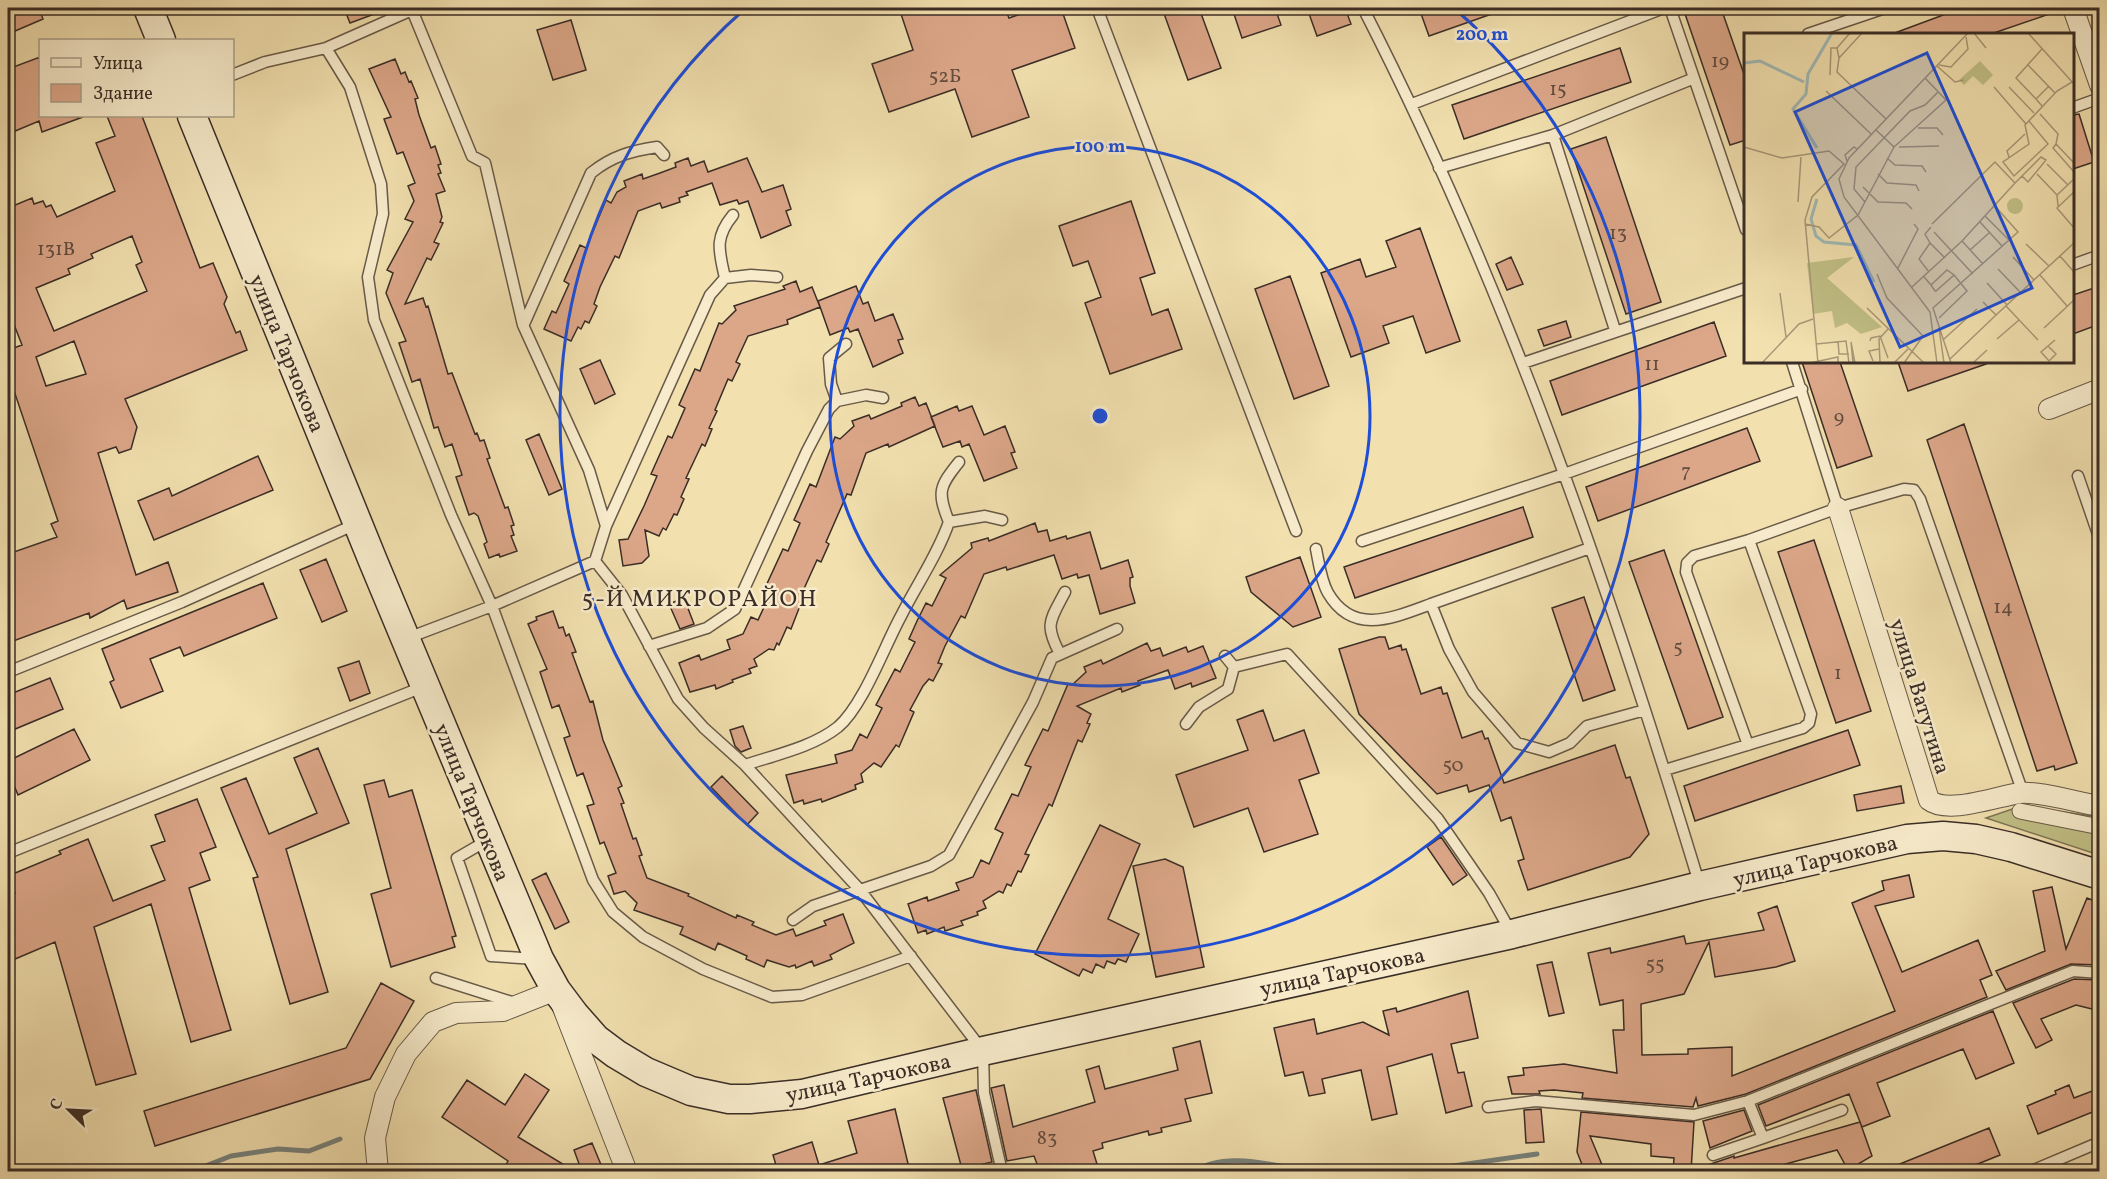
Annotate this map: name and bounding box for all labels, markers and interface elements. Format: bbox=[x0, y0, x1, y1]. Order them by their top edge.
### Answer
text: 200 m bbox=[1456, 23, 1508, 48]
inset map bbox=[1744, 33, 2074, 363]
legend bbox=[39, 39, 234, 117]
house number: 19 bbox=[1711, 48, 1729, 76]
text: Улица bbox=[93, 52, 143, 77]
house number: 52Б bbox=[929, 63, 961, 91]
house number: 15 bbox=[1549, 76, 1567, 104]
text: Здание bbox=[93, 82, 153, 107]
text: 100 m bbox=[1075, 135, 1125, 160]
house number: 13 bbox=[1609, 220, 1627, 248]
house number: 131В bbox=[37, 236, 75, 264]
street label: улица Тарчокова bbox=[240, 270, 332, 438]
house number: 11 bbox=[1644, 351, 1660, 379]
house number: 9 bbox=[1834, 404, 1844, 432]
centre of rings bbox=[1090, 406, 1110, 426]
house number: 7 bbox=[1681, 458, 1691, 486]
district label: 5-Й МИКРОРАЙОН bbox=[582, 583, 818, 617]
house number: 14 bbox=[1993, 594, 2013, 622]
street label: улица Ватутина bbox=[1880, 615, 1957, 778]
house number: 5 bbox=[1673, 634, 1683, 662]
house number: 1 bbox=[1834, 660, 1842, 688]
street label: улица Тарчокова bbox=[425, 719, 517, 887]
house number: 50 bbox=[1442, 752, 1464, 780]
street label: улица Тарчокова bbox=[1730, 828, 1901, 896]
street label: улица Тарчокова bbox=[1257, 941, 1428, 1006]
house number: 55 bbox=[1645, 951, 1665, 979]
street label: улица Тарчокова bbox=[783, 1047, 954, 1112]
north arrow bbox=[39, 1080, 99, 1140]
text: С bbox=[45, 1096, 69, 1114]
house number: 83 bbox=[1037, 1125, 1057, 1153]

